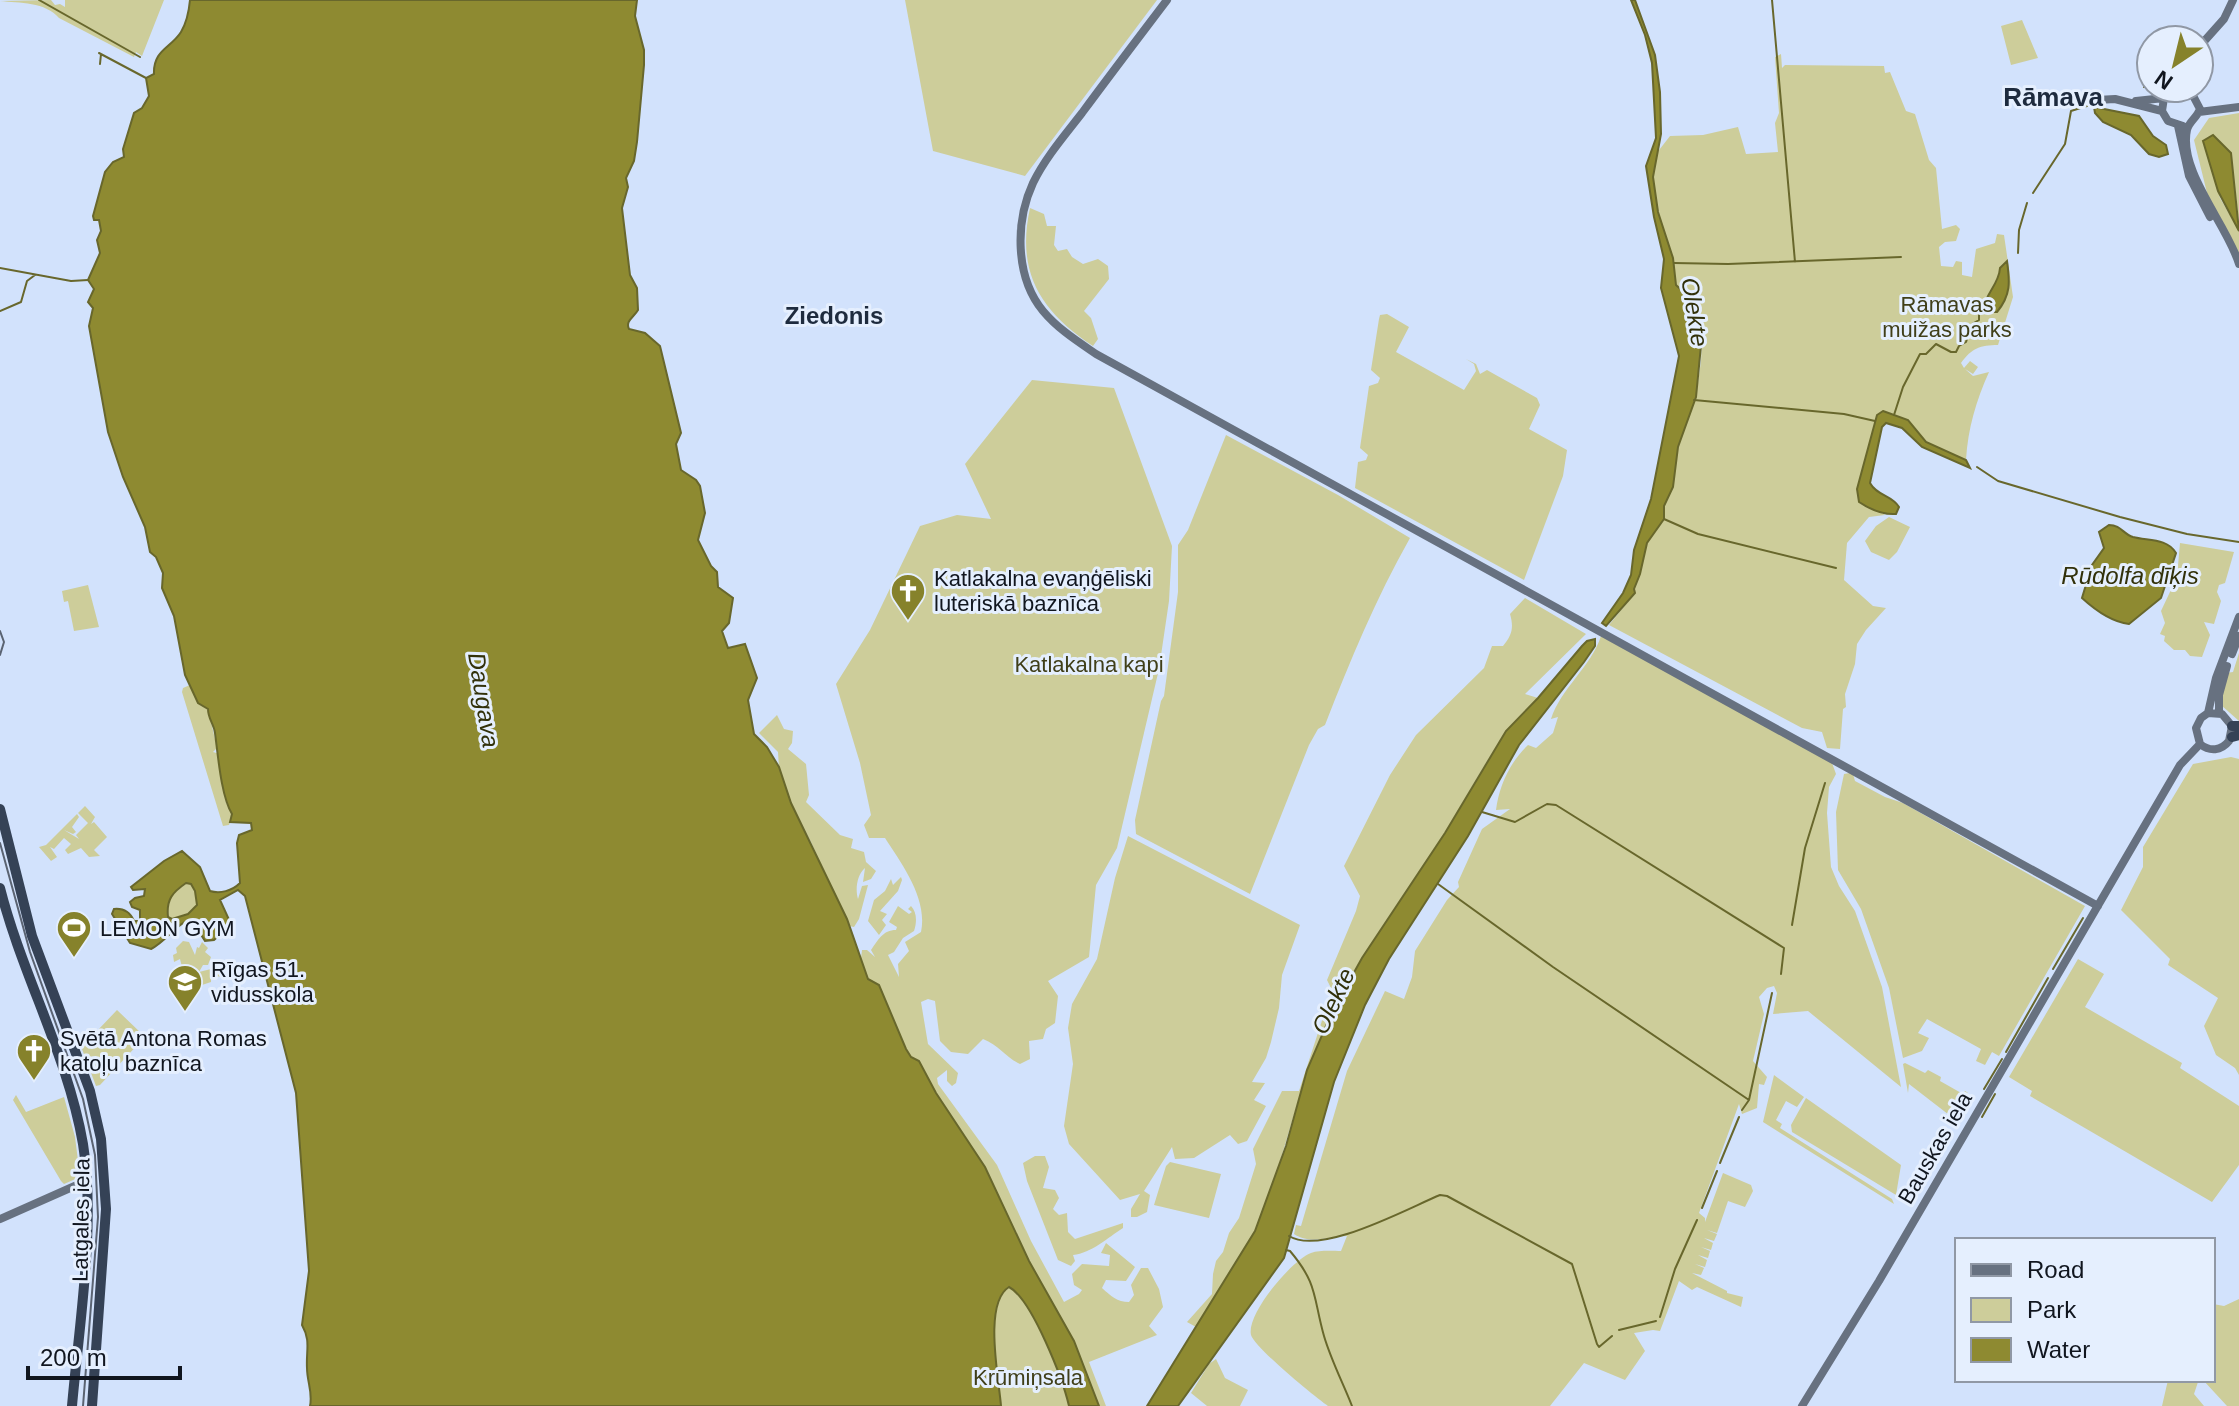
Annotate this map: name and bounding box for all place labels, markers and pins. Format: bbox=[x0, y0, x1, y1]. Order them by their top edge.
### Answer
place label: Katlakalna evaņģēliski luteriskā baznīca bbox=[934, 566, 1152, 616]
church icon: Katlakalna evaņģēliski luteriskā baznīca bbox=[889, 572, 927, 622]
sports icon: LEMON GYM bbox=[55, 909, 93, 959]
place label: LEMON GYM bbox=[100, 916, 234, 941]
place label: Rīgas 51. vidusskola bbox=[211, 957, 314, 1007]
school or university icon: Rīgas 51. vidusskola bbox=[166, 963, 204, 1013]
place label: Svētā Antona Romas katoļu baznīca bbox=[60, 1026, 267, 1076]
church icon: Svētā Antona Romas katoļu baznīca bbox=[15, 1032, 53, 1082]

